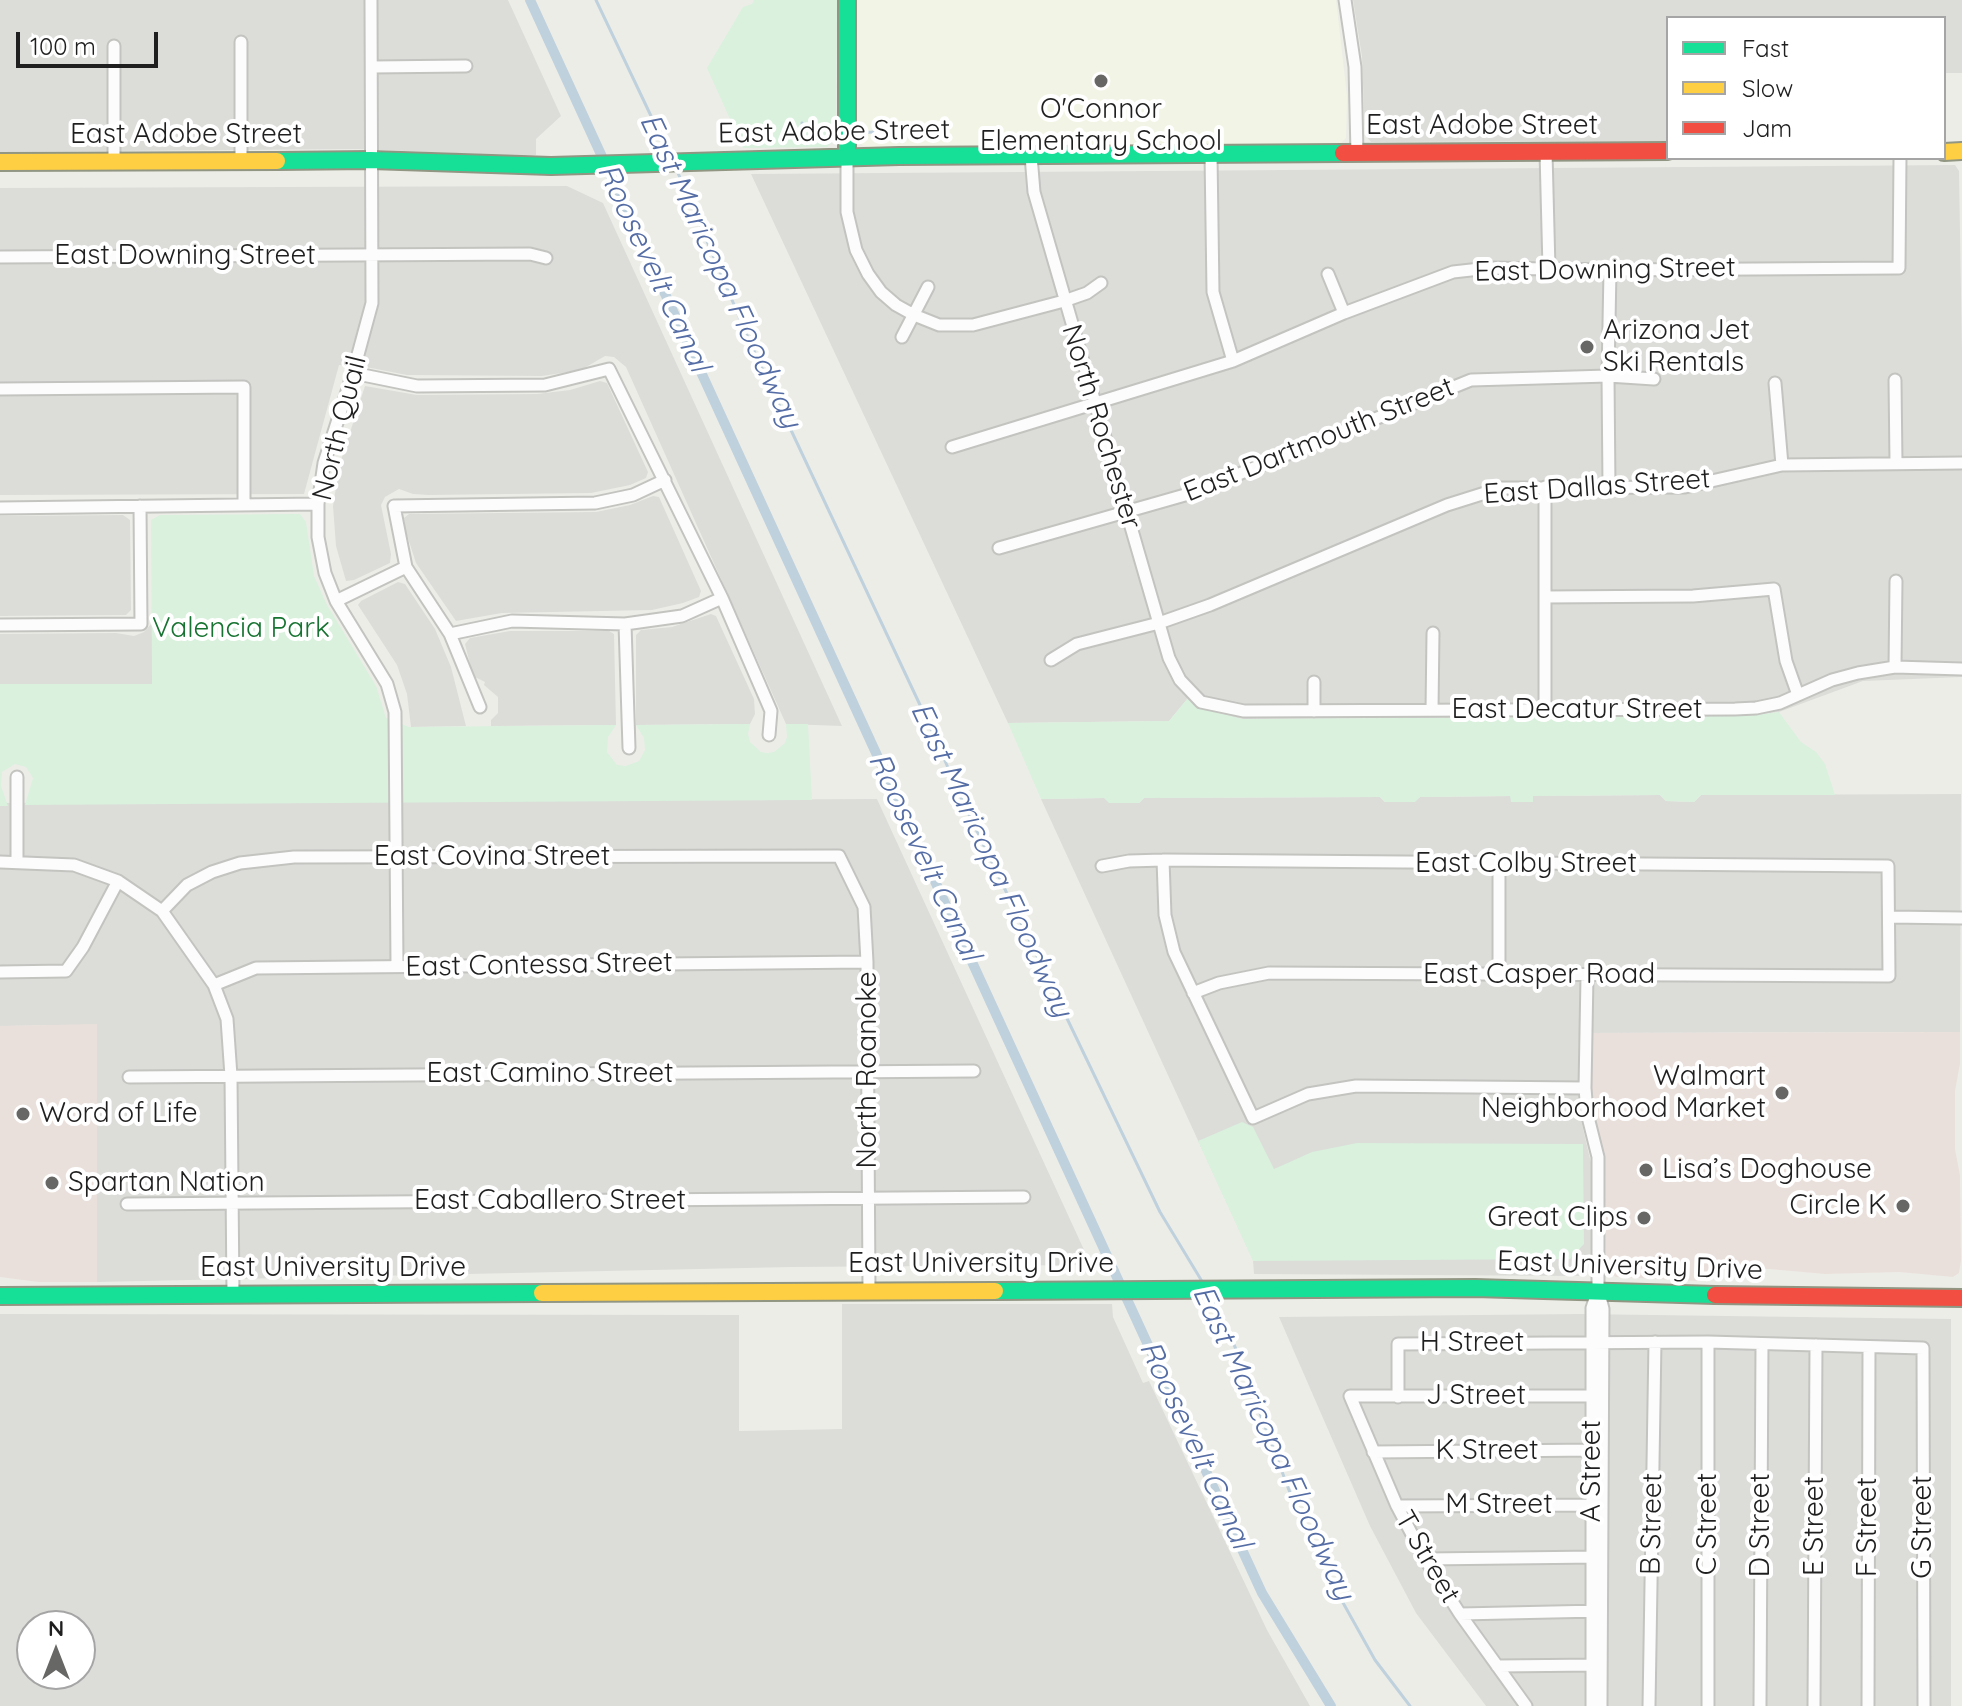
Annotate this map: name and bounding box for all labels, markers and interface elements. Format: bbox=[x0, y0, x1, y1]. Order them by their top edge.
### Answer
scale bar bbox=[20, 16, 162, 66]
legend bbox=[1666, 16, 1946, 160]
text: 100 m bbox=[30, 31, 96, 61]
text: Fast bbox=[1742, 33, 1789, 63]
marker: O'Connor Elementary School bbox=[1092, 72, 1110, 90]
text: Slow bbox=[1742, 73, 1793, 103]
place label: O'Connor Elementary School bbox=[980, 93, 1222, 159]
water label: East Maricopa Floodway bbox=[631, 108, 809, 434]
street label: East Adobe Street bbox=[1366, 109, 1598, 143]
street label: East Adobe Street bbox=[718, 113, 950, 151]
text: Jam bbox=[1742, 113, 1792, 143]
street label: East Adobe Street bbox=[70, 118, 302, 152]
water label: Roosevelt Canal bbox=[589, 158, 717, 378]
street label: East Downing Street bbox=[54, 239, 316, 273]
street label: East Downing Street bbox=[1474, 251, 1736, 289]
place label: Arizona Jet Ski Rentals bbox=[1603, 314, 1750, 380]
street label: North Rochester bbox=[1054, 321, 1148, 533]
marker: Arizona Jet Ski Rentals bbox=[1578, 338, 1596, 356]
street label: North Quail bbox=[306, 352, 374, 504]
street label: East Dartmouth Street bbox=[1179, 370, 1459, 510]
street label: East Dallas Street bbox=[1482, 462, 1712, 512]
park label: Valencia Park bbox=[152, 612, 330, 646]
street label: East Decatur Street bbox=[1451, 693, 1703, 727]
water label: East Maricopa Floodway bbox=[902, 697, 1080, 1023]
water label: Roosevelt Canal bbox=[860, 747, 988, 967]
street label: East Covina Street bbox=[374, 840, 610, 874]
street label: East Colby Street bbox=[1415, 847, 1637, 881]
street label: East Contessa Street bbox=[405, 946, 673, 984]
street label: East Casper Road bbox=[1423, 958, 1655, 992]
street label: North Roanoke bbox=[851, 972, 885, 1168]
street label: East Camino Street bbox=[426, 1057, 674, 1091]
place label: Walmart Neighborhood Market bbox=[1481, 1060, 1766, 1126]
marker: Walmart Neighborhood Market bbox=[1773, 1084, 1791, 1102]
place label: Word of Life bbox=[39, 1097, 198, 1131]
marker: Word of Life bbox=[14, 1105, 32, 1123]
place label: Lisa’s Doghouse bbox=[1662, 1153, 1872, 1187]
marker: Lisa’s Doghouse bbox=[1637, 1161, 1655, 1179]
place label: Spartan Nation bbox=[68, 1166, 265, 1200]
marker: Spartan Nation bbox=[43, 1174, 61, 1192]
street label: East Caballero Street bbox=[414, 1184, 686, 1218]
place label: Circle K bbox=[1790, 1189, 1887, 1223]
marker: Circle K bbox=[1894, 1197, 1912, 1215]
place label: Great Clips bbox=[1488, 1201, 1628, 1235]
marker: Great Clips bbox=[1635, 1209, 1653, 1227]
street label: East University Drive bbox=[1496, 1245, 1764, 1287]
street label: East University Drive bbox=[848, 1247, 1114, 1281]
street label: East University Drive bbox=[200, 1251, 466, 1285]
water label: East Maricopa Floodway bbox=[1184, 1280, 1362, 1606]
street label: H Street bbox=[1420, 1326, 1524, 1360]
water label: Roosevelt Canal bbox=[1131, 1335, 1259, 1555]
street label: J Street bbox=[1426, 1379, 1526, 1413]
street label: A Street bbox=[1575, 1420, 1609, 1522]
street label: K Street bbox=[1435, 1434, 1539, 1468]
street label: B Street bbox=[1634, 1473, 1670, 1575]
street label: C Street bbox=[1691, 1473, 1725, 1575]
street label: D Street bbox=[1744, 1473, 1778, 1577]
street label: G Street bbox=[1906, 1475, 1940, 1579]
street label: E Street bbox=[1798, 1476, 1832, 1576]
street label: F Street bbox=[1851, 1477, 1885, 1577]
street label: M Street bbox=[1445, 1488, 1553, 1522]
street label: T Street bbox=[1387, 1505, 1467, 1609]
north arrow bbox=[16, 1610, 96, 1690]
text: N bbox=[48, 1614, 64, 1642]

